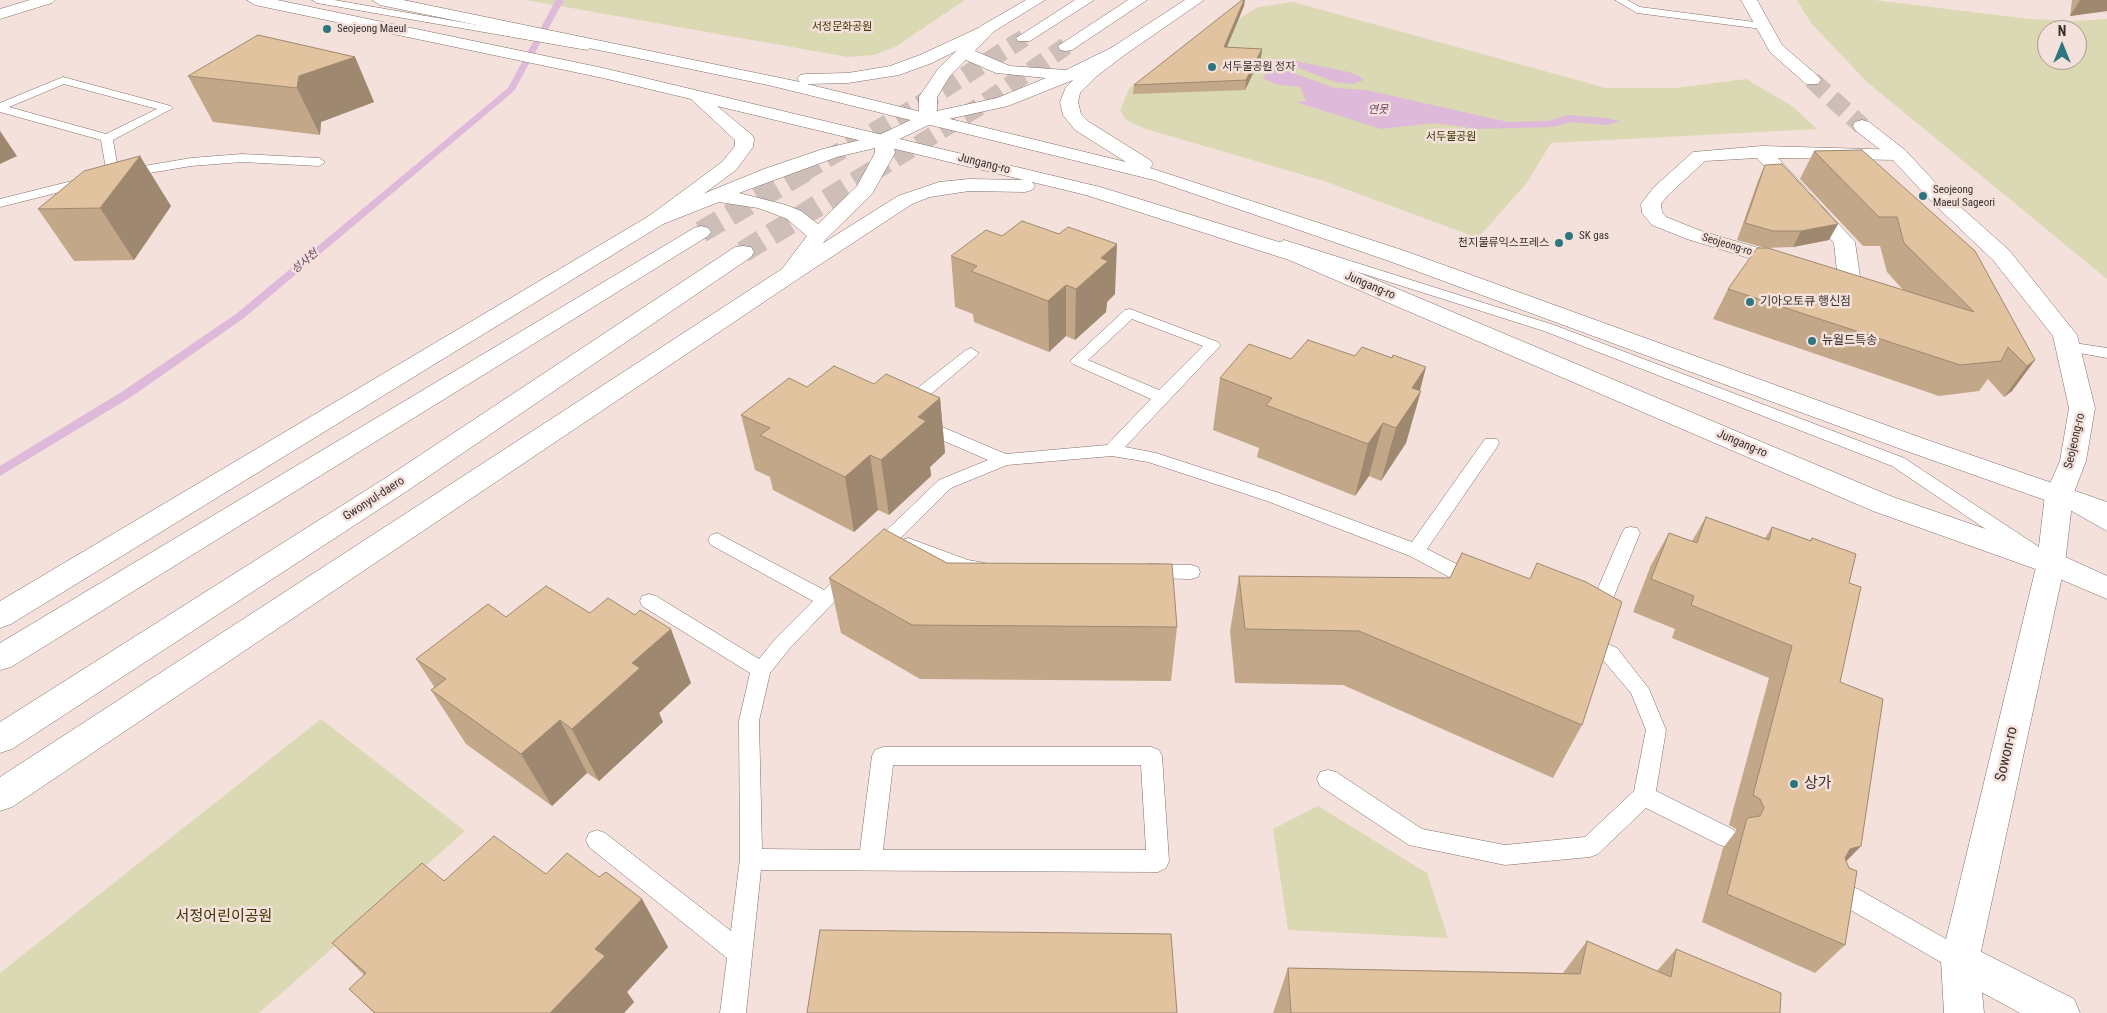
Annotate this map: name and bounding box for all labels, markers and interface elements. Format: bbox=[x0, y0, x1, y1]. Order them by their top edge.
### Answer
park label: 서정문화공원 bbox=[812, 20, 872, 34]
north arrow bbox=[2037, 20, 2087, 70]
place label: Seojeong Maeul bbox=[337, 22, 406, 36]
marker: Seojeong Maeul bbox=[321, 23, 333, 35]
text: N bbox=[2058, 23, 2066, 39]
place label: 서두물공원 정자 bbox=[1222, 60, 1295, 74]
marker: 서두물공원 정자 bbox=[1206, 61, 1218, 73]
water label: 연못 bbox=[1368, 103, 1388, 117]
park label: 서두물공원 bbox=[1426, 130, 1476, 144]
street label: Jungang-ro bbox=[956, 151, 1012, 177]
place label: Seojeong Maeul Sageori bbox=[1933, 183, 1995, 209]
marker: Seojeong Maeul Sageori bbox=[1917, 190, 1929, 202]
place label: SK gas bbox=[1579, 229, 1609, 243]
marker: SK gas bbox=[1563, 230, 1575, 242]
street label: Seojeong-ro bbox=[1700, 231, 1754, 259]
place label: 천지물류익스프레스 bbox=[1458, 236, 1549, 250]
marker: 천지물류익스프레스 bbox=[1553, 237, 1565, 249]
water label: 성사천 bbox=[289, 247, 321, 277]
street label: Jungang-ro bbox=[1343, 269, 1397, 303]
place label: 기아오토큐 행신점 bbox=[1760, 295, 1851, 309]
marker: 기아오토큐 행신점 bbox=[1744, 296, 1756, 308]
place label: 뉴월드특송 bbox=[1822, 334, 1877, 348]
marker: 뉴월드특송 bbox=[1806, 335, 1818, 347]
street label: Seojeong-ro bbox=[2062, 412, 2088, 470]
street label: Jungang-ro bbox=[1715, 427, 1769, 461]
street label: Gwonyul-daero bbox=[341, 474, 407, 524]
street label: Sowon-ro bbox=[1992, 725, 2022, 783]
place label: 상가 bbox=[1804, 775, 1832, 793]
marker: 상가 bbox=[1788, 778, 1800, 790]
park label: 서정어린이공원 bbox=[176, 908, 272, 926]

